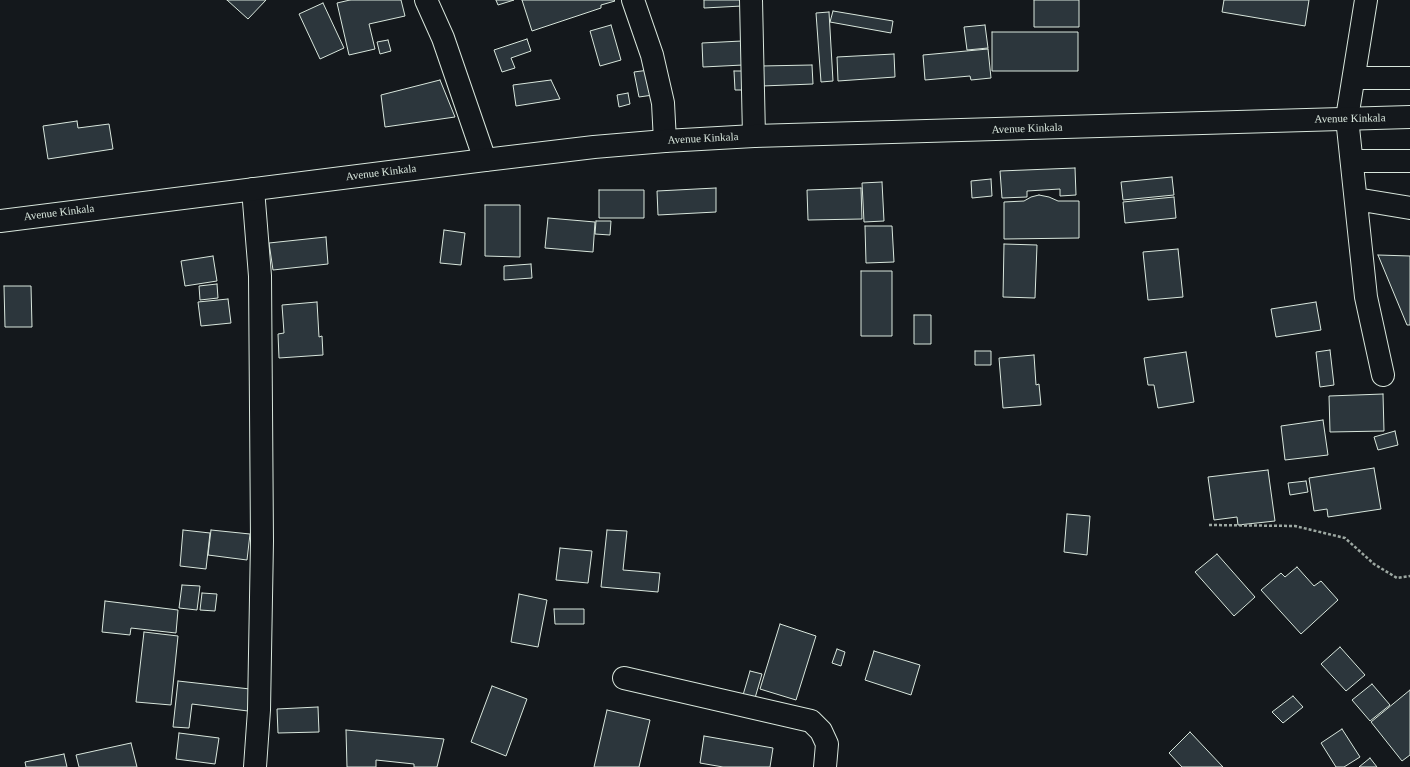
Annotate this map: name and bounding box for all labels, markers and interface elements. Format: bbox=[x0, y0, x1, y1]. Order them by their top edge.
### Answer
street label: Avenue Kinkala bbox=[1314, 112, 1386, 126]
street label: Avenue Kinkala bbox=[991, 121, 1063, 137]
street label: Avenue Kinkala bbox=[667, 131, 739, 147]
street label: Avenue Kinkala bbox=[345, 162, 417, 184]
street label: Avenue Kinkala bbox=[23, 202, 95, 224]

